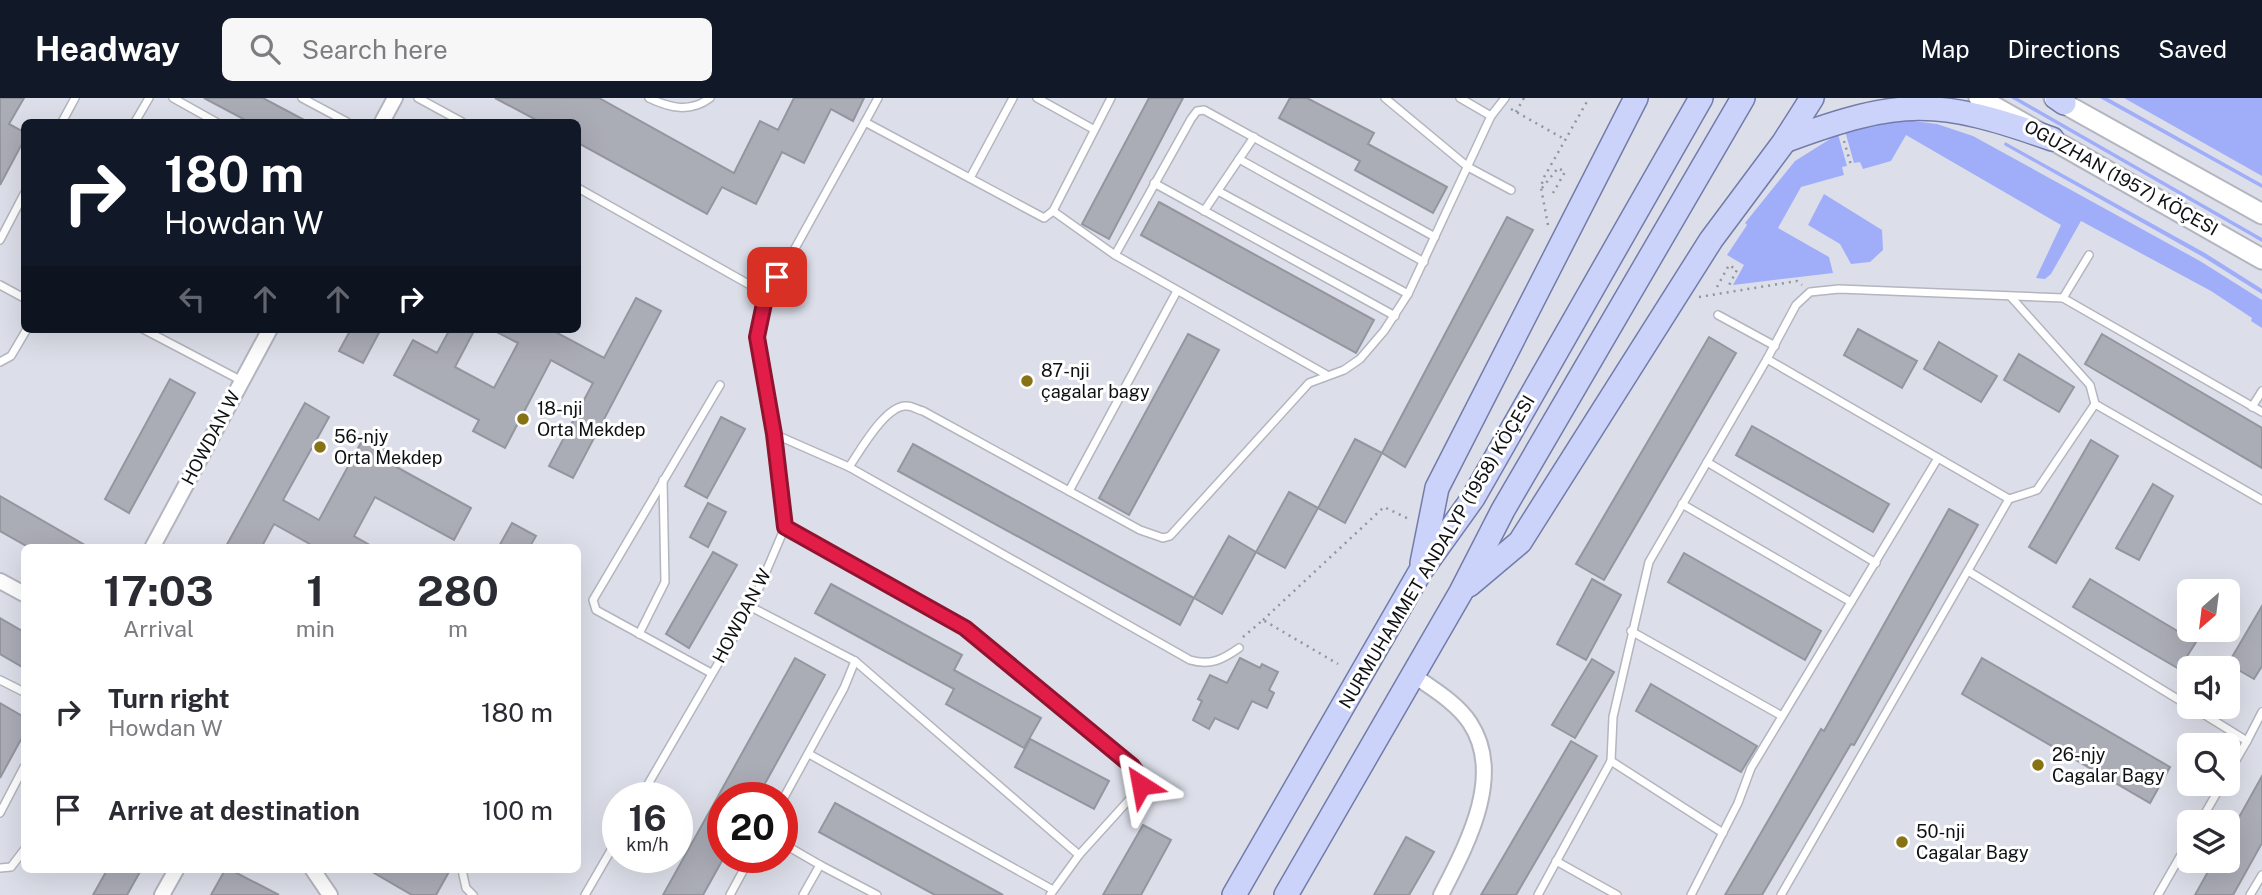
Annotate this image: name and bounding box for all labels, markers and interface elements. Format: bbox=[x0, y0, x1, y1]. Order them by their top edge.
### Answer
search box bbox=[222, 18, 712, 81]
text: Headway bbox=[35, 30, 180, 68]
icon: search bbox=[246, 30, 284, 68]
text: Search here bbox=[302, 34, 448, 65]
text: Map bbox=[1921, 35, 1970, 63]
text: Directions bbox=[2008, 35, 2120, 63]
text: Saved bbox=[2158, 35, 2227, 63]
street label: OGUZHAN (1957) KÖÇESI bbox=[2021, 115, 2222, 240]
text: 180 m bbox=[164, 145, 304, 203]
icon: right bbox=[49, 147, 140, 238]
text: Howdan W bbox=[164, 204, 324, 241]
pin bbox=[747, 247, 807, 307]
icon: arrive bbox=[758, 258, 796, 296]
icon: left bbox=[173, 280, 211, 318]
icon: ahead bbox=[246, 280, 284, 318]
icon: ahead bbox=[319, 280, 357, 318]
icon: right bbox=[392, 280, 430, 318]
place label: 87-nji çagalar bagy bbox=[1041, 360, 1150, 402]
marker: 87-nji çagalar bagy bbox=[1019, 373, 1035, 389]
street label: HOWDAN W bbox=[177, 387, 244, 488]
street label: NURMUHAMMET ANDALYP (1958) KÖÇESI bbox=[1334, 391, 1539, 712]
place label: 18-nji Orta Mekdep bbox=[537, 398, 645, 440]
marker: 18-nji Orta Mekdep bbox=[515, 411, 531, 427]
place label: 56-njy Orta Mekdep bbox=[334, 426, 442, 468]
marker: 56-njy Orta Mekdep bbox=[312, 439, 328, 455]
street label: HOWDAN W bbox=[708, 565, 775, 666]
text: 17:03 bbox=[103, 566, 214, 615]
text: 1 bbox=[306, 566, 324, 615]
text: 280 bbox=[417, 566, 499, 615]
north arrow bbox=[2177, 579, 2240, 642]
map controls bbox=[2177, 579, 2240, 873]
text: Arrival bbox=[123, 615, 194, 642]
text: min bbox=[296, 615, 335, 642]
text: m bbox=[448, 615, 468, 642]
button: sound bbox=[2177, 656, 2240, 719]
text: Turn right bbox=[108, 683, 230, 714]
icon: right bbox=[49, 693, 87, 731]
text: 180 m bbox=[481, 697, 553, 728]
text: Howdan W bbox=[108, 714, 223, 741]
button: search bbox=[2177, 733, 2240, 796]
place label: 26-njy Cagalar Bagy bbox=[2052, 744, 2165, 786]
position arrow bbox=[1104, 748, 1178, 822]
marker: 26-njy Cagalar Bagy bbox=[2030, 757, 2046, 773]
speed limit sign: 20 bbox=[707, 782, 798, 873]
icon: arrive bbox=[49, 791, 87, 829]
text: Arrive at destination bbox=[108, 795, 360, 826]
text: 100 m bbox=[482, 795, 553, 826]
text: 16 bbox=[628, 798, 667, 839]
button: layers bbox=[2177, 810, 2240, 873]
place label: 50-nji Cagalar Bagy bbox=[1916, 821, 2029, 863]
text: km/h bbox=[626, 834, 669, 855]
marker: 50-nji Cagalar Bagy bbox=[1894, 834, 1910, 850]

